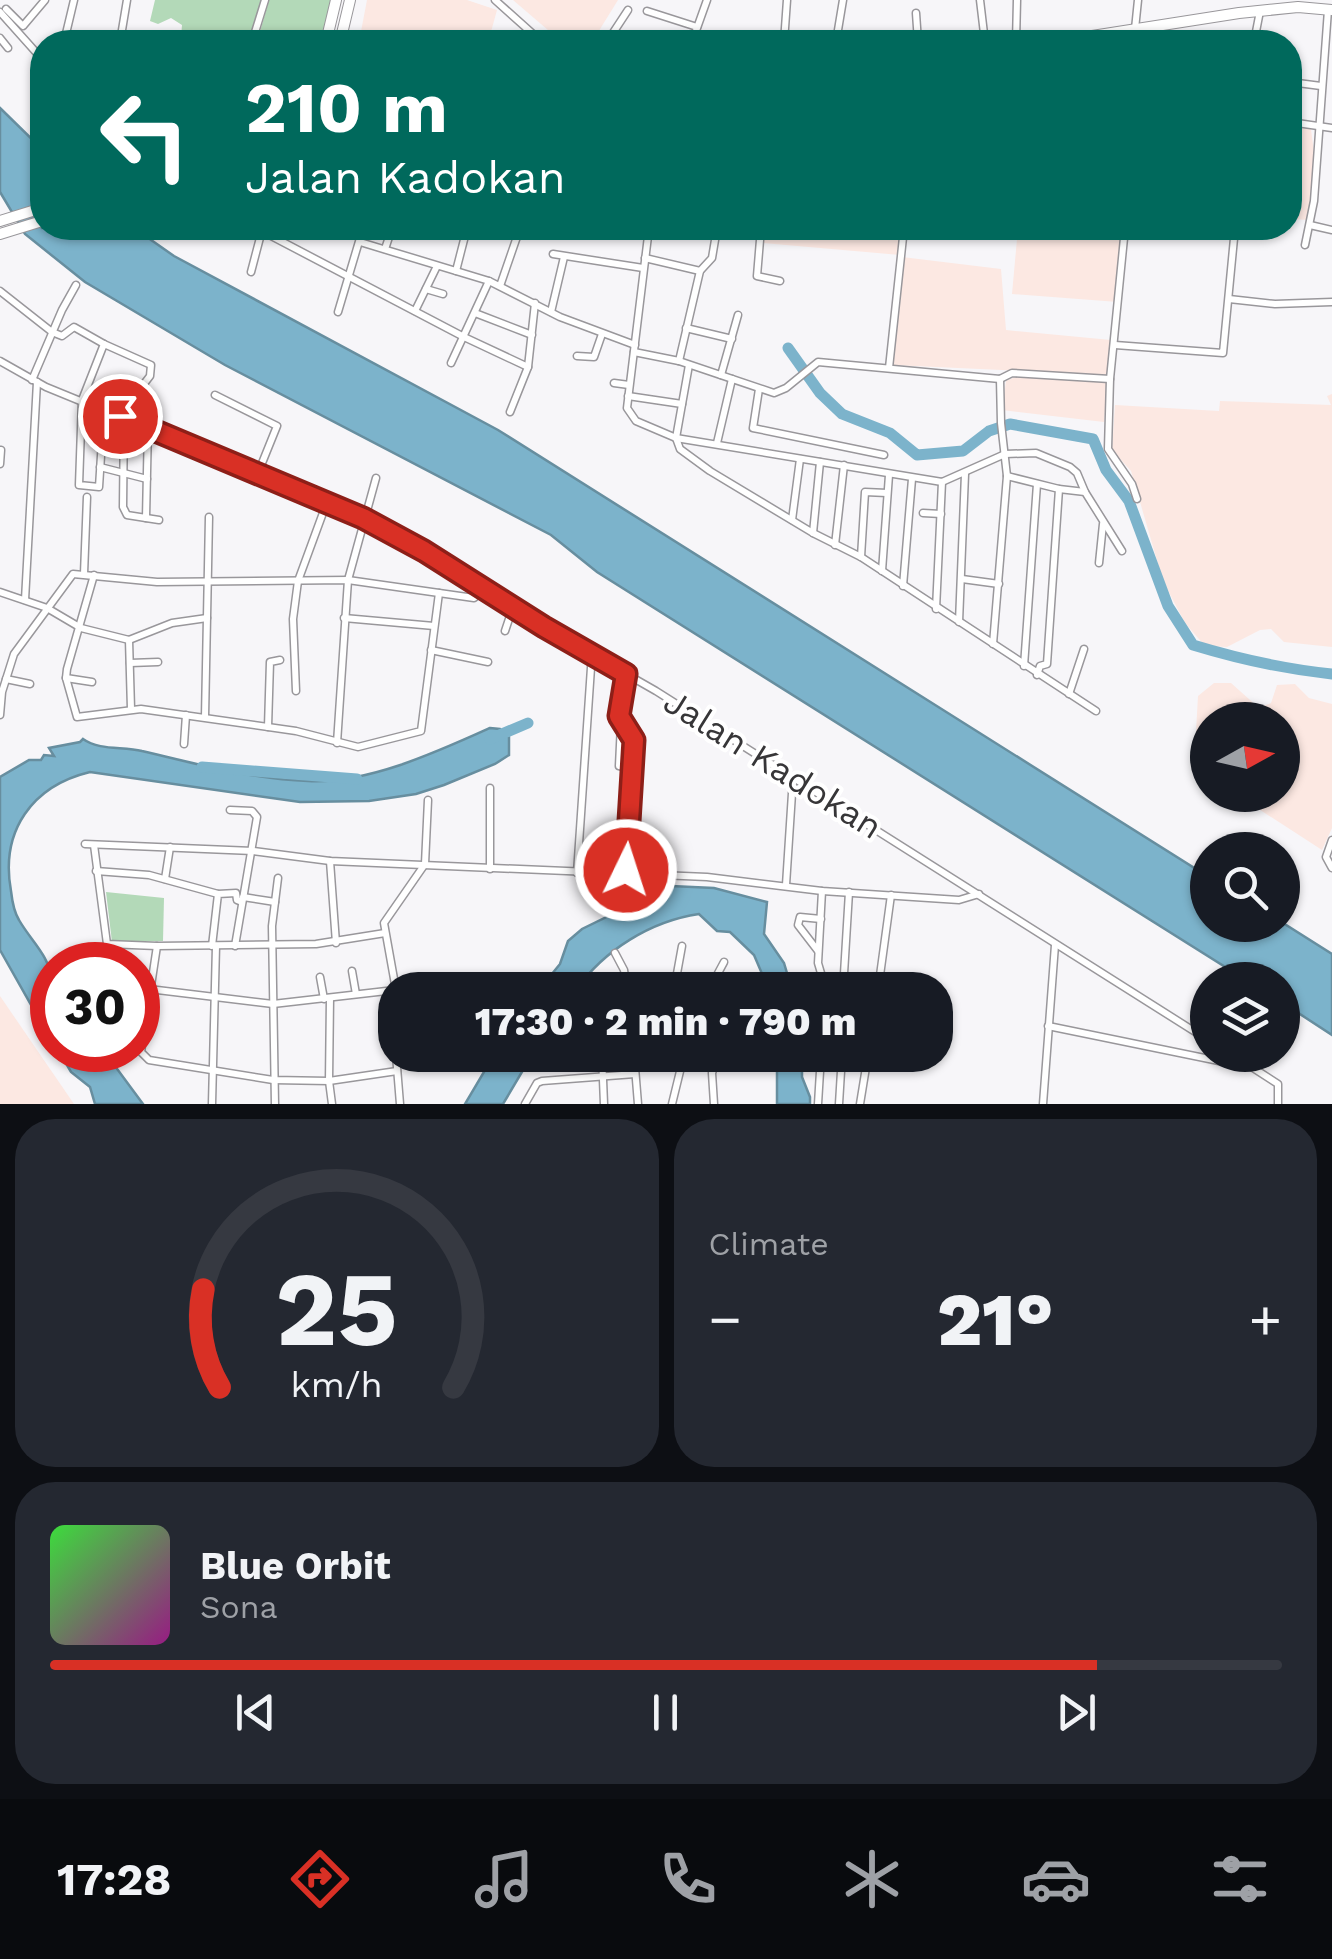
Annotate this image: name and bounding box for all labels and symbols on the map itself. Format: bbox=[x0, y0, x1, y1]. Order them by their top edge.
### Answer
pin bbox=[78, 374, 163, 459]
street label: Jalan Kadokan bbox=[656, 680, 890, 848]
north arrow bbox=[1190, 702, 1300, 812]
position arrow bbox=[574, 818, 678, 922]
speed limit sign: 30 bbox=[30, 942, 160, 1072]

